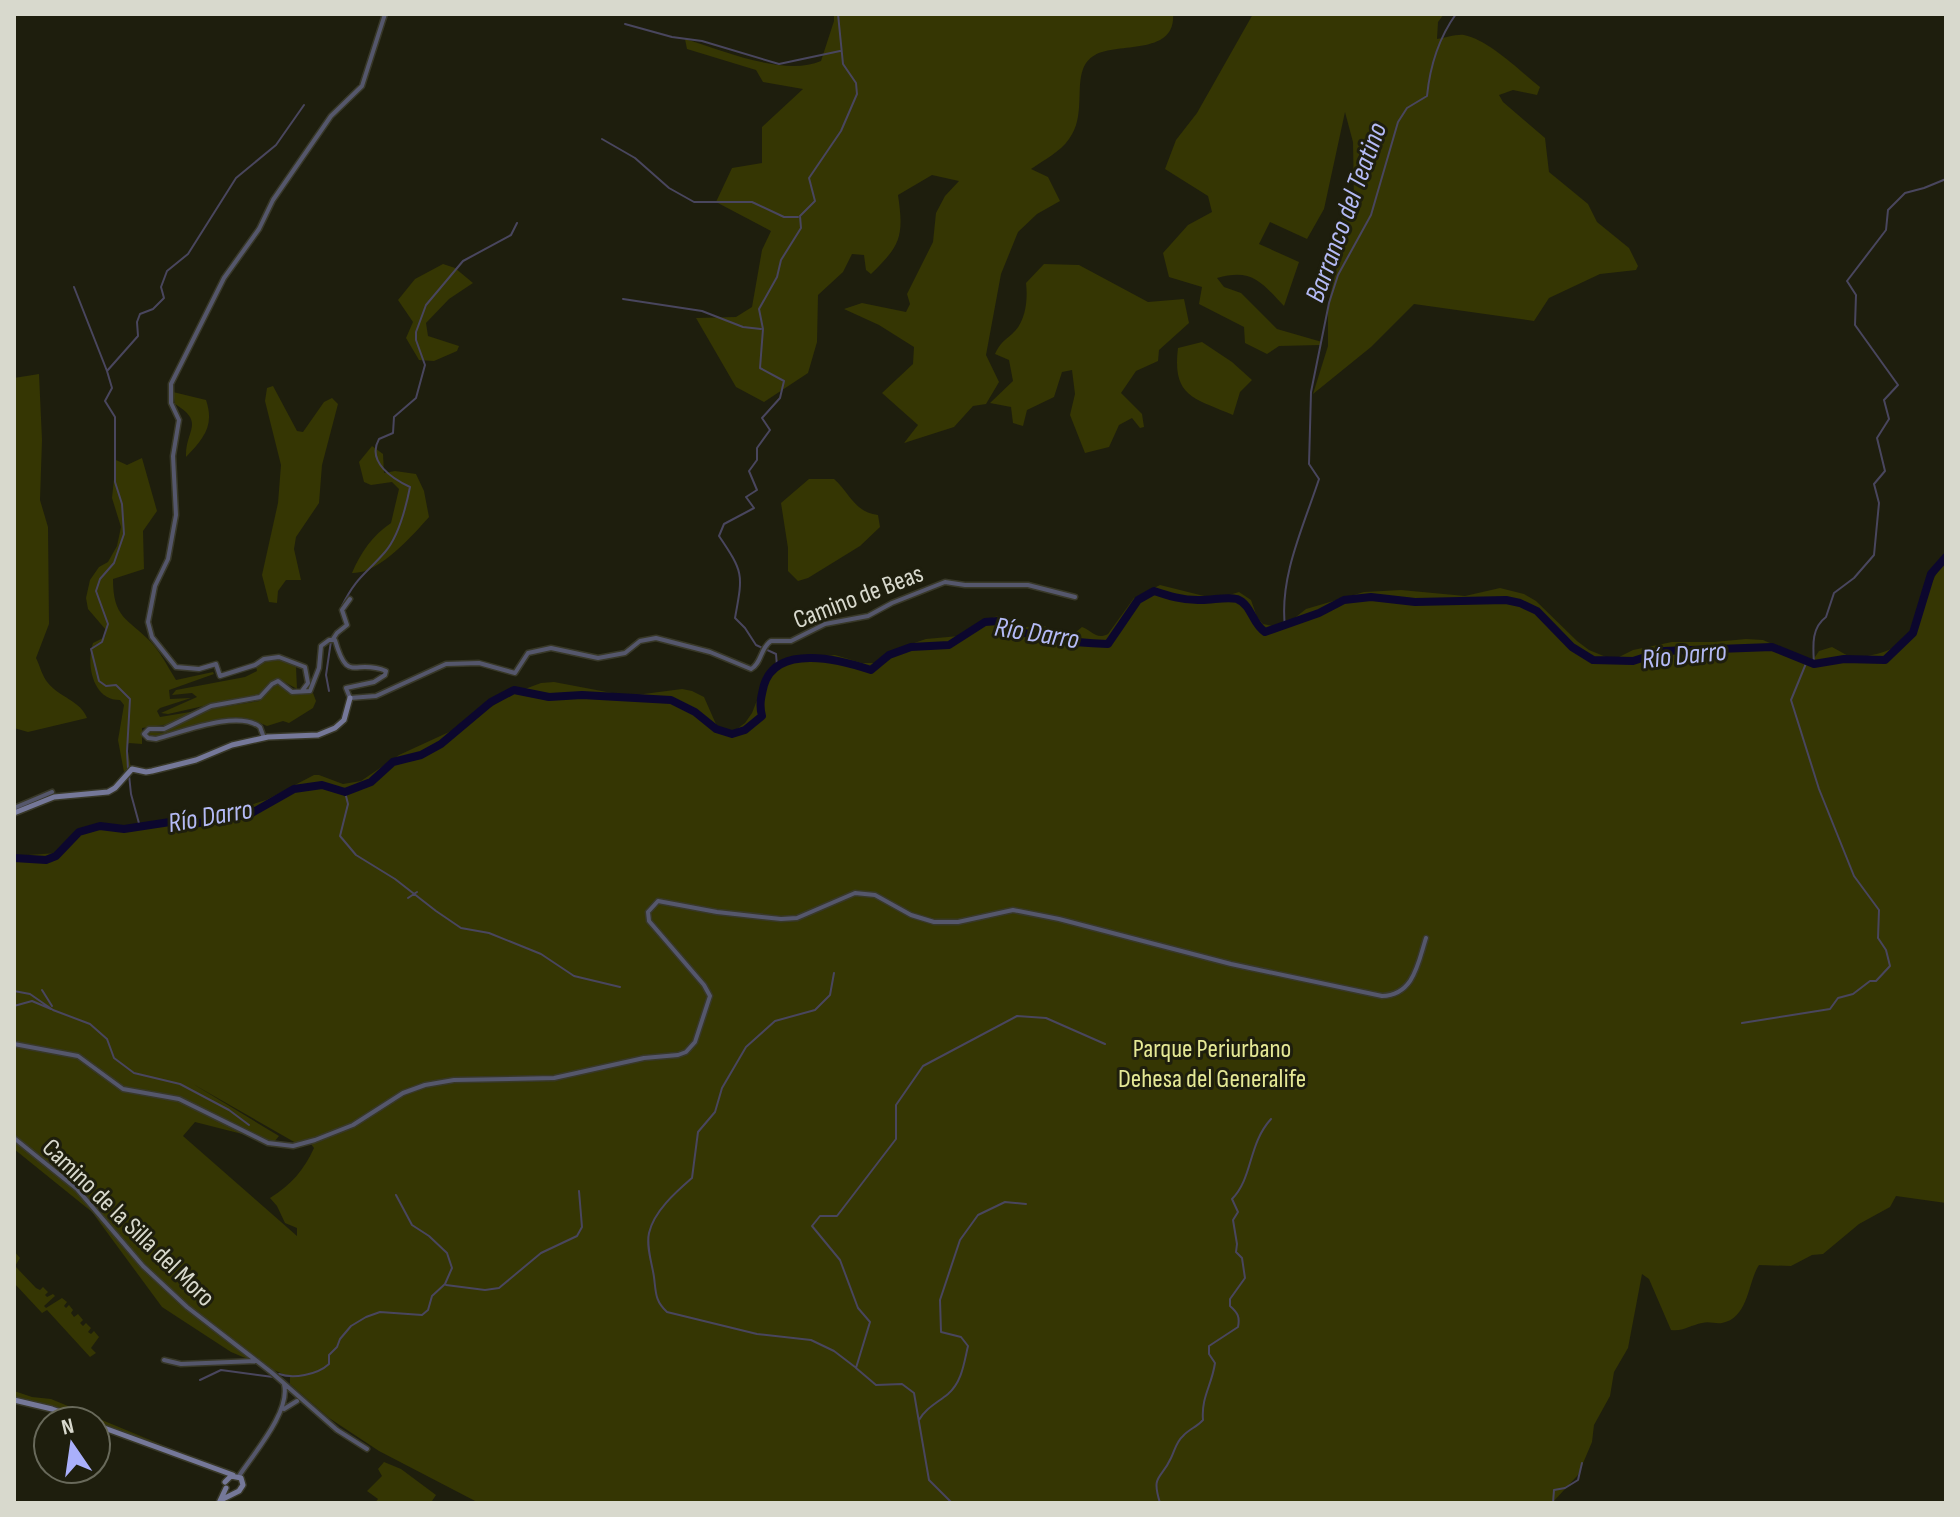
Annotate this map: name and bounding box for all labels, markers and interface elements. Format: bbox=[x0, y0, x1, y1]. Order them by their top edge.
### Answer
water label: Barranco del Teatino bbox=[1299, 118, 1394, 307]
street label: Camino de Beas bbox=[789, 558, 928, 636]
water label: Río Darro bbox=[992, 611, 1082, 657]
water label: Río Darro bbox=[1640, 635, 1729, 676]
water label: Río Darro bbox=[166, 793, 256, 840]
park label: Parque Periurbano Dehesa del Generalife bbox=[1118, 1034, 1306, 1095]
street label: Camino de la Silla del Moro bbox=[35, 1133, 221, 1314]
north arrow bbox=[32, 1405, 112, 1485]
text: N bbox=[59, 1412, 77, 1441]

